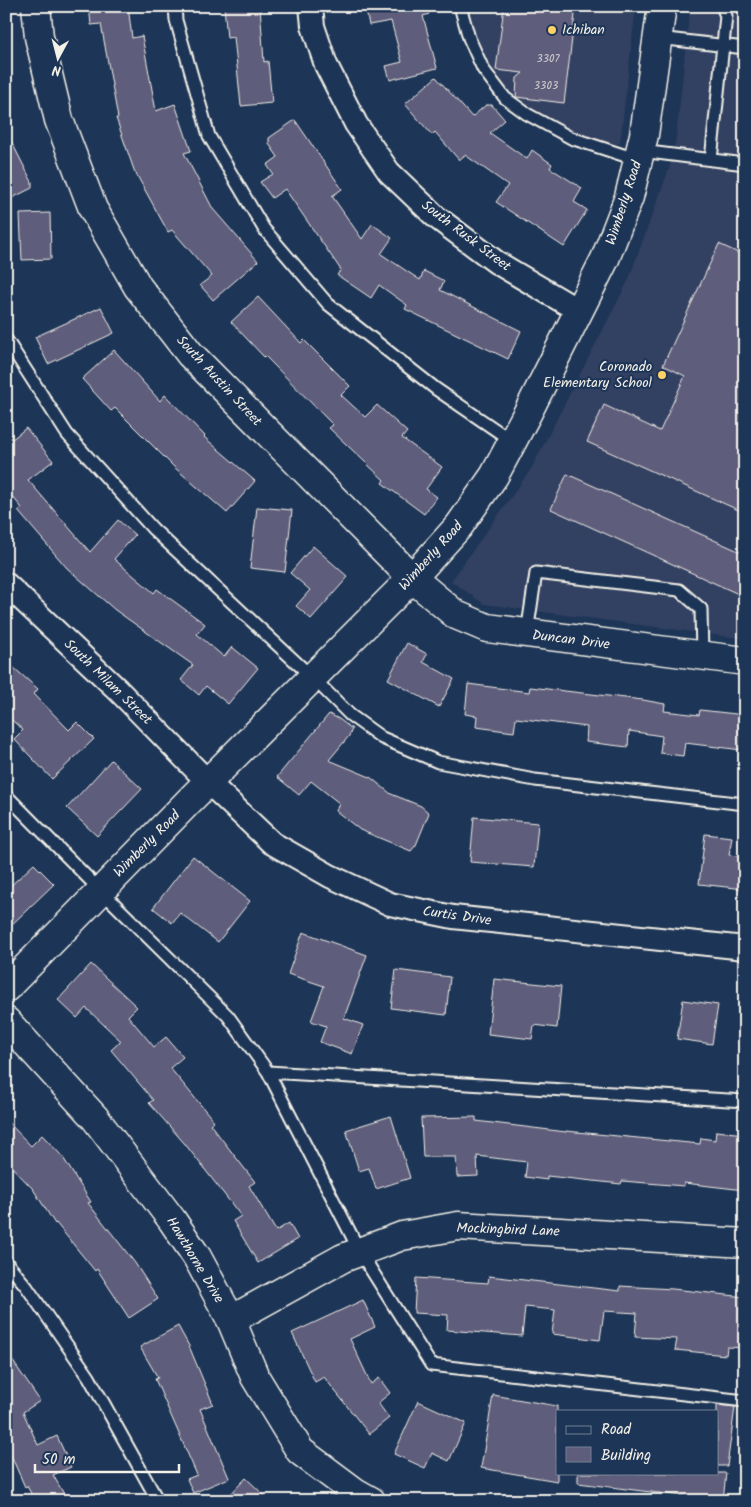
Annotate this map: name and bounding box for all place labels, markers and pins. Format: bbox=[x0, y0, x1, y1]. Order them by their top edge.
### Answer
place label: Ichiban bbox=[562, 19, 605, 41]
marker: Ichiban bbox=[546, 24, 558, 36]
place label: Coronado Elementary School bbox=[543, 356, 653, 394]
marker: Coronado Elementary School bbox=[656, 369, 668, 381]

